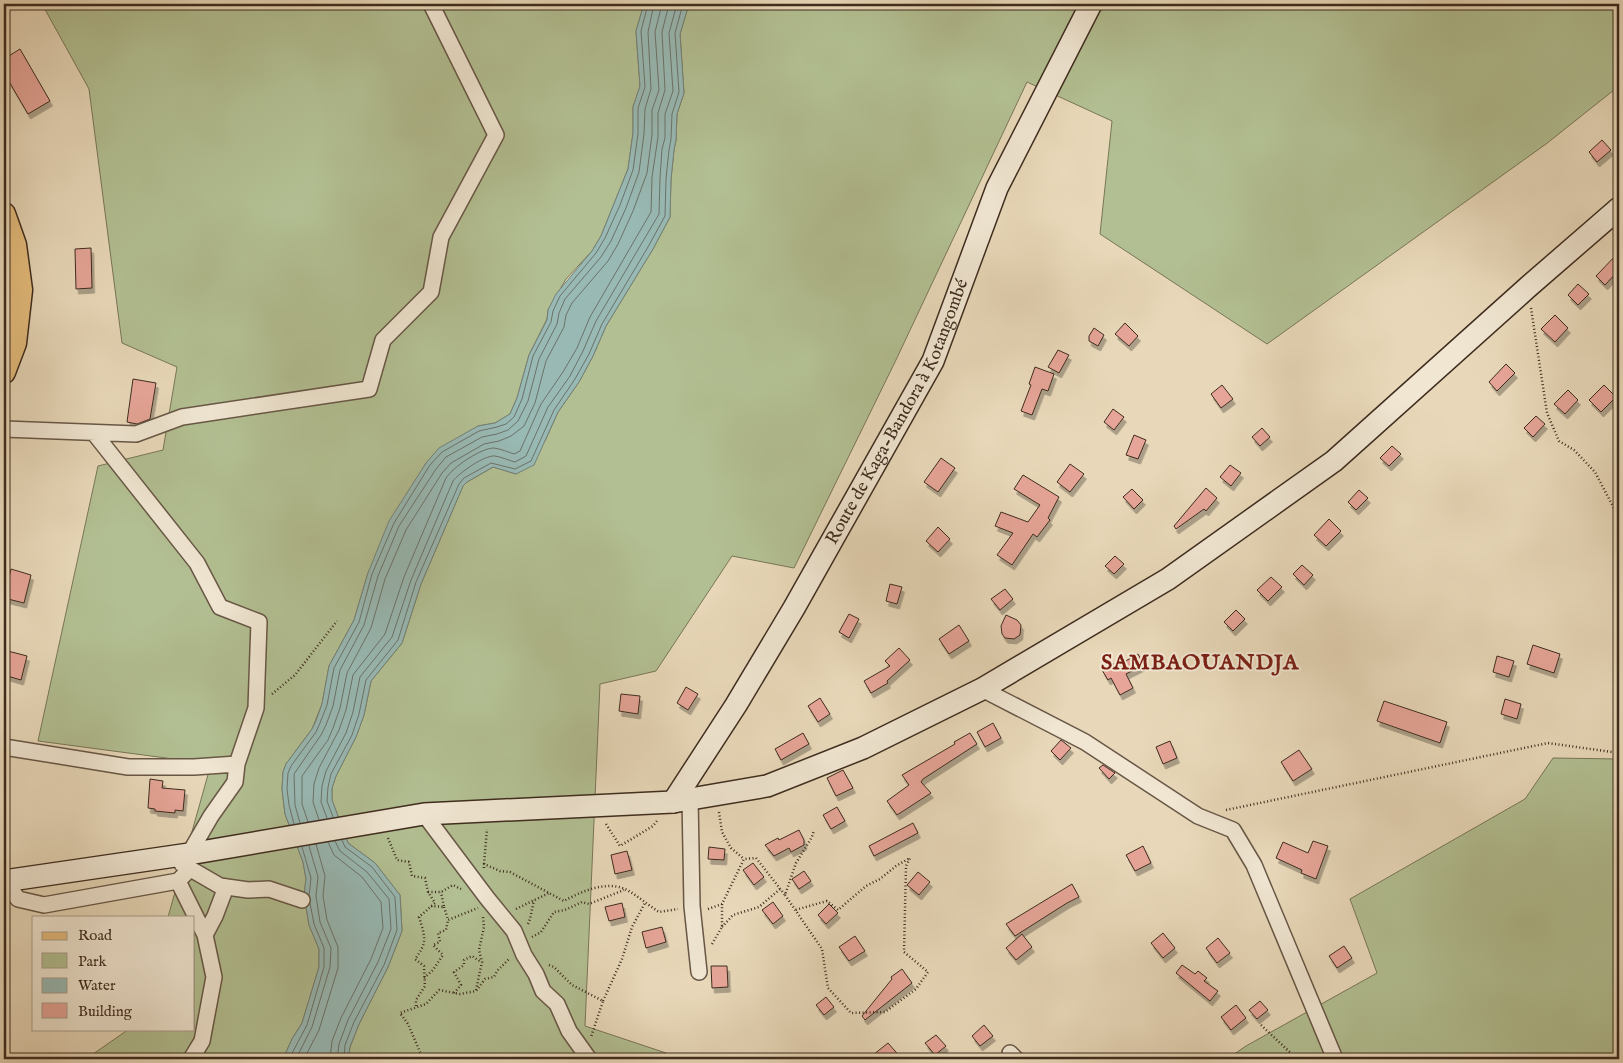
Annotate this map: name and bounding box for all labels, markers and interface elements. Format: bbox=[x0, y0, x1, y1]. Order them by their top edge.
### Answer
street label: Route de Kaga-Bandora à Kotangombé bbox=[821, 276, 974, 549]
district label: SAMBAOUANDJA bbox=[1101, 649, 1299, 677]
legend bbox=[32, 916, 195, 1030]
text: Road bbox=[78, 926, 113, 945]
text: Park bbox=[78, 952, 108, 971]
text: Water bbox=[78, 976, 116, 995]
text: Building bbox=[78, 1002, 133, 1021]

